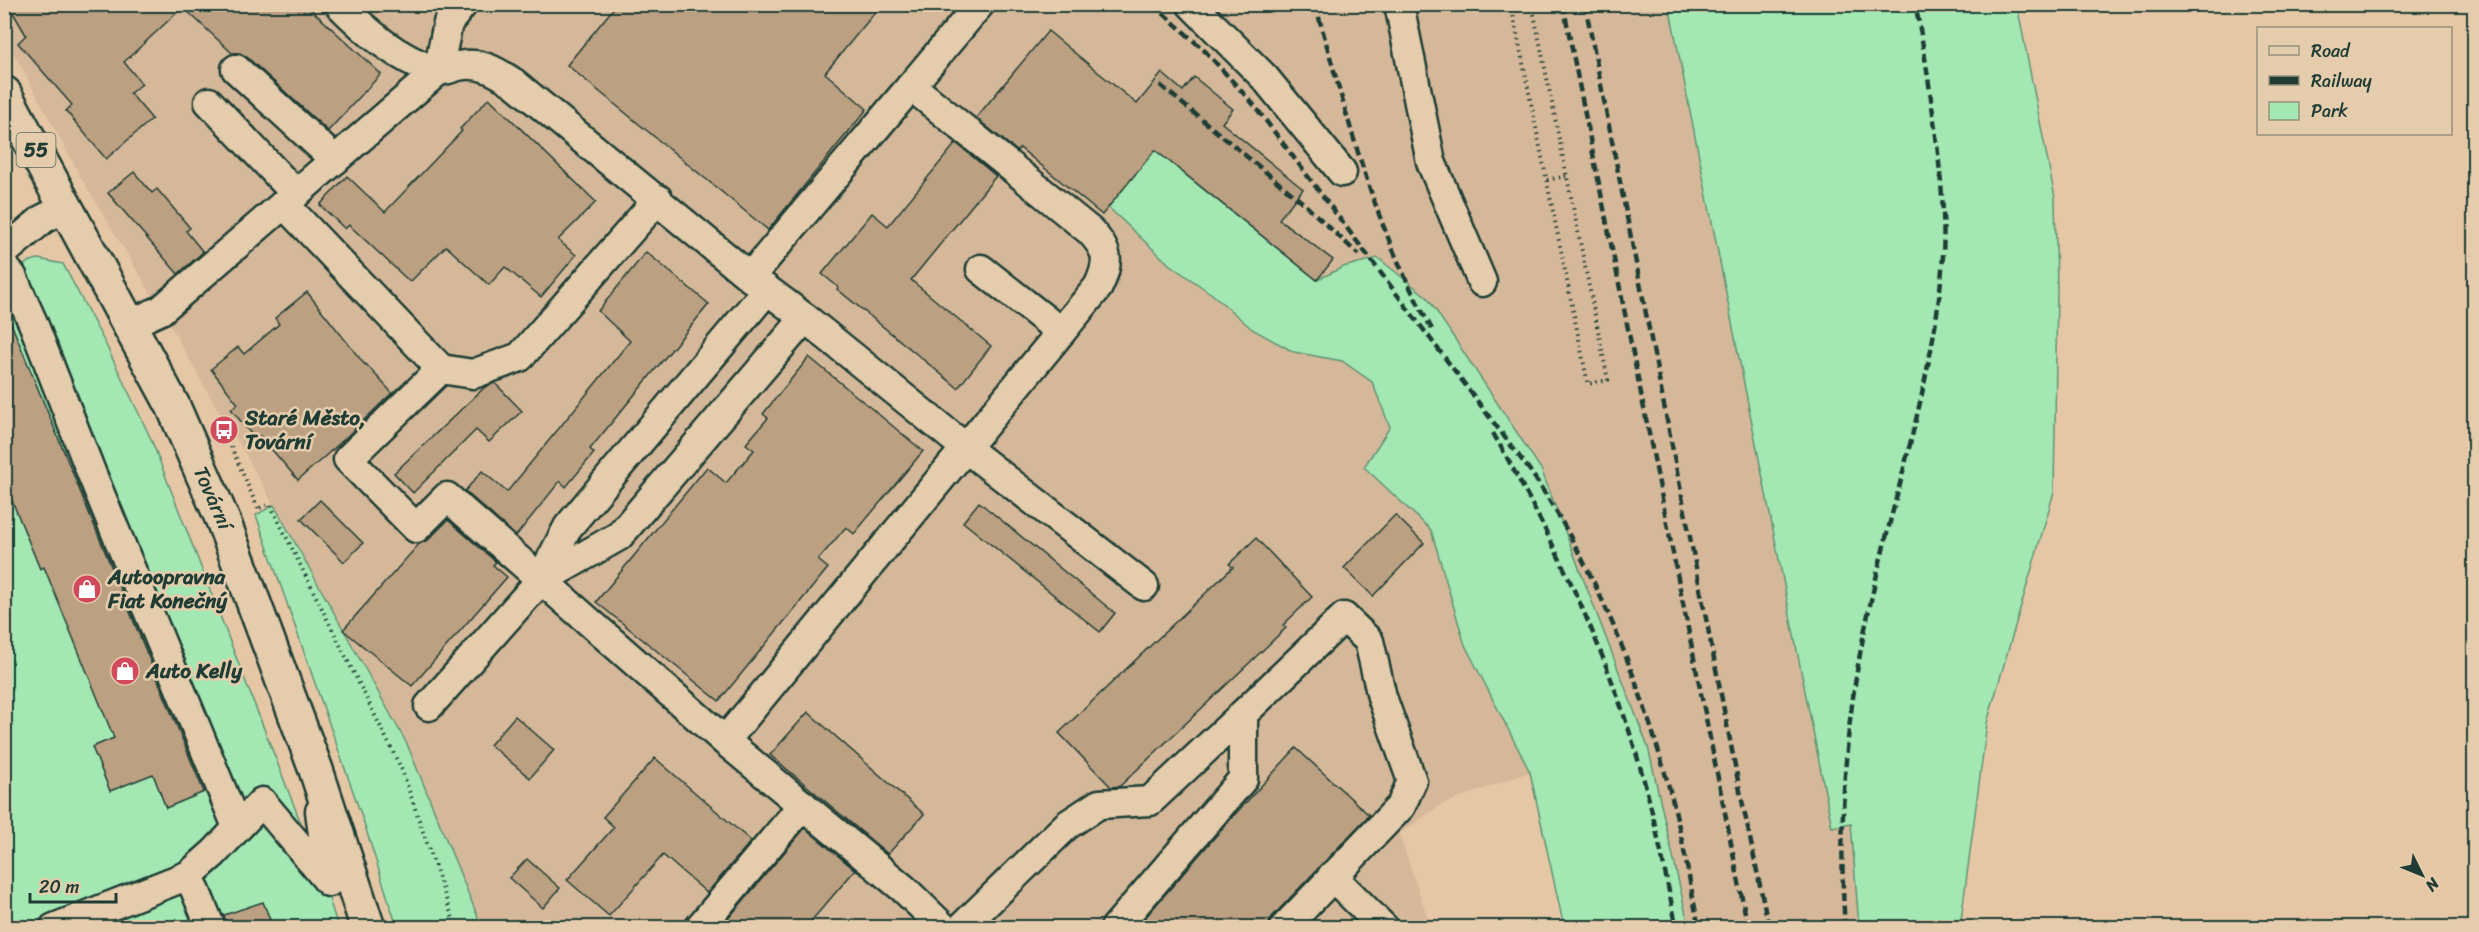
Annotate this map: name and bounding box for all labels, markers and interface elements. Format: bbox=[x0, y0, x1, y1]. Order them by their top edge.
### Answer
legend bbox=[2257, 27, 2452, 135]
text: Road bbox=[2311, 35, 2351, 67]
text: Railway bbox=[2311, 65, 2373, 97]
text: Park bbox=[2311, 95, 2348, 127]
road number: 55 bbox=[16, 133, 56, 167]
place label: Staré Město, Tovární bbox=[244, 399, 366, 461]
bus stop icon: Staré Město, Tovární bbox=[208, 414, 240, 446]
street label: Tovární bbox=[182, 460, 245, 537]
place label: Autoopravna Fiat Konečný bbox=[107, 558, 228, 620]
shop icon: Autoopravna Fiat Konečný bbox=[71, 573, 103, 605]
place label: Auto Kelly bbox=[145, 652, 243, 690]
shop icon: Auto Kelly bbox=[109, 655, 141, 687]
north arrow bbox=[2392, 845, 2452, 905]
scale bar bbox=[30, 866, 116, 904]
text: N bbox=[2418, 870, 2448, 899]
text: 20 m bbox=[39, 871, 79, 903]

